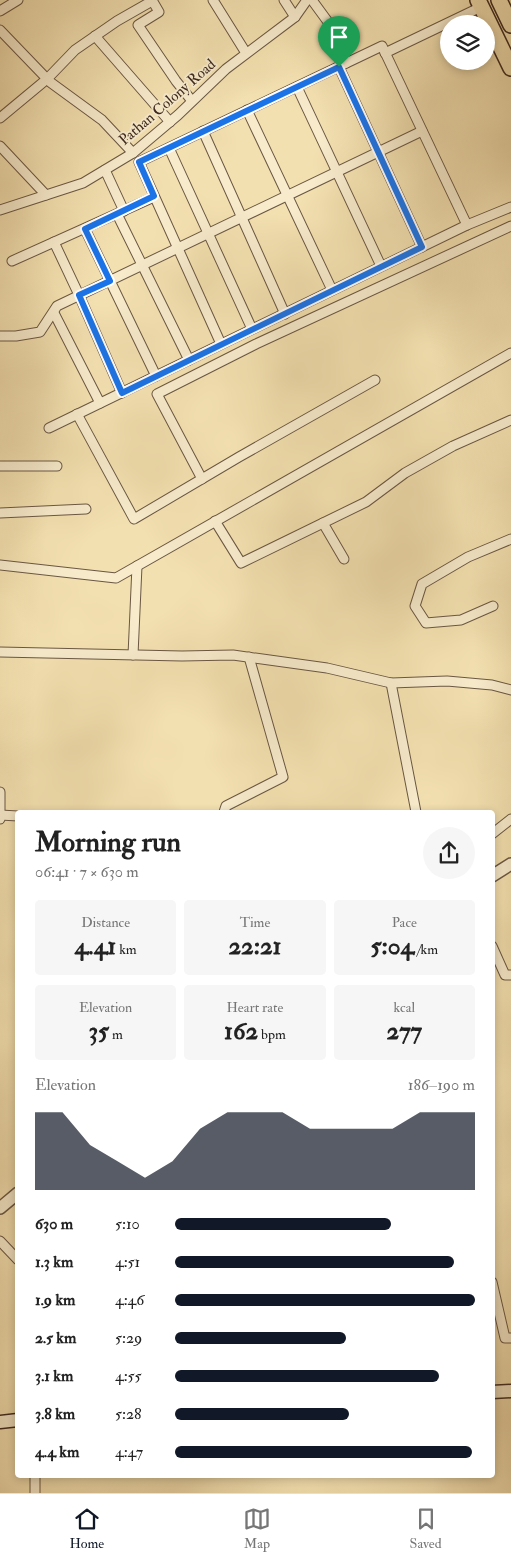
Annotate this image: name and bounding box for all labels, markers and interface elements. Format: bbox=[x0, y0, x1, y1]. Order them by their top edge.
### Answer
map controls bbox=[440, 15, 495, 70]
button: layers bbox=[440, 15, 495, 70]
pin bbox=[318, 16, 360, 67]
icon: arrive bbox=[325, 23, 353, 51]
street label: Pathan Colony Road bbox=[115, 55, 220, 150]
text: Morning run bbox=[35, 825, 181, 860]
button: share bbox=[423, 827, 475, 879]
text: 06:41 · 7 × 630 m bbox=[35, 862, 139, 882]
text: Distance bbox=[81, 914, 130, 931]
text: Time bbox=[240, 914, 270, 931]
text: Pace bbox=[392, 914, 417, 931]
text: 4.41 bbox=[75, 931, 116, 962]
text: 22:21 bbox=[228, 931, 282, 962]
text: 5:04 bbox=[371, 931, 414, 962]
text: km bbox=[116, 941, 137, 958]
text: /km bbox=[414, 941, 438, 958]
text: Elevation bbox=[79, 999, 132, 1016]
text: Heart rate bbox=[226, 999, 283, 1016]
text: kcal bbox=[394, 999, 415, 1016]
text: 35 bbox=[88, 1016, 109, 1047]
text: 162 bbox=[224, 1016, 258, 1047]
text: 277 bbox=[387, 1016, 422, 1047]
text: m bbox=[109, 1026, 123, 1043]
text: bpm bbox=[258, 1026, 286, 1043]
text: Elevation bbox=[35, 1075, 96, 1095]
text: 186–190 m bbox=[408, 1075, 475, 1095]
text: 630 m bbox=[35, 1214, 73, 1234]
text: 5:10 bbox=[115, 1214, 140, 1234]
text: 1.3 km bbox=[35, 1252, 73, 1272]
text: 4:51 bbox=[115, 1252, 140, 1272]
text: 1.9 km bbox=[35, 1290, 75, 1310]
text: 4:46 bbox=[115, 1290, 144, 1310]
text: 2.5 km bbox=[35, 1328, 76, 1348]
text: 5:29 bbox=[115, 1328, 142, 1348]
text: 3.1 km bbox=[35, 1366, 73, 1386]
text: 4:55 bbox=[115, 1366, 142, 1386]
text: 3.8 km bbox=[35, 1404, 75, 1424]
text: 5:28 bbox=[115, 1404, 142, 1424]
text: 4.4 km bbox=[35, 1442, 79, 1462]
text: 4:47 bbox=[115, 1442, 143, 1462]
tab: Home bbox=[69, 1505, 104, 1552]
tab: Map bbox=[243, 1505, 271, 1552]
tab: Saved bbox=[410, 1505, 442, 1552]

